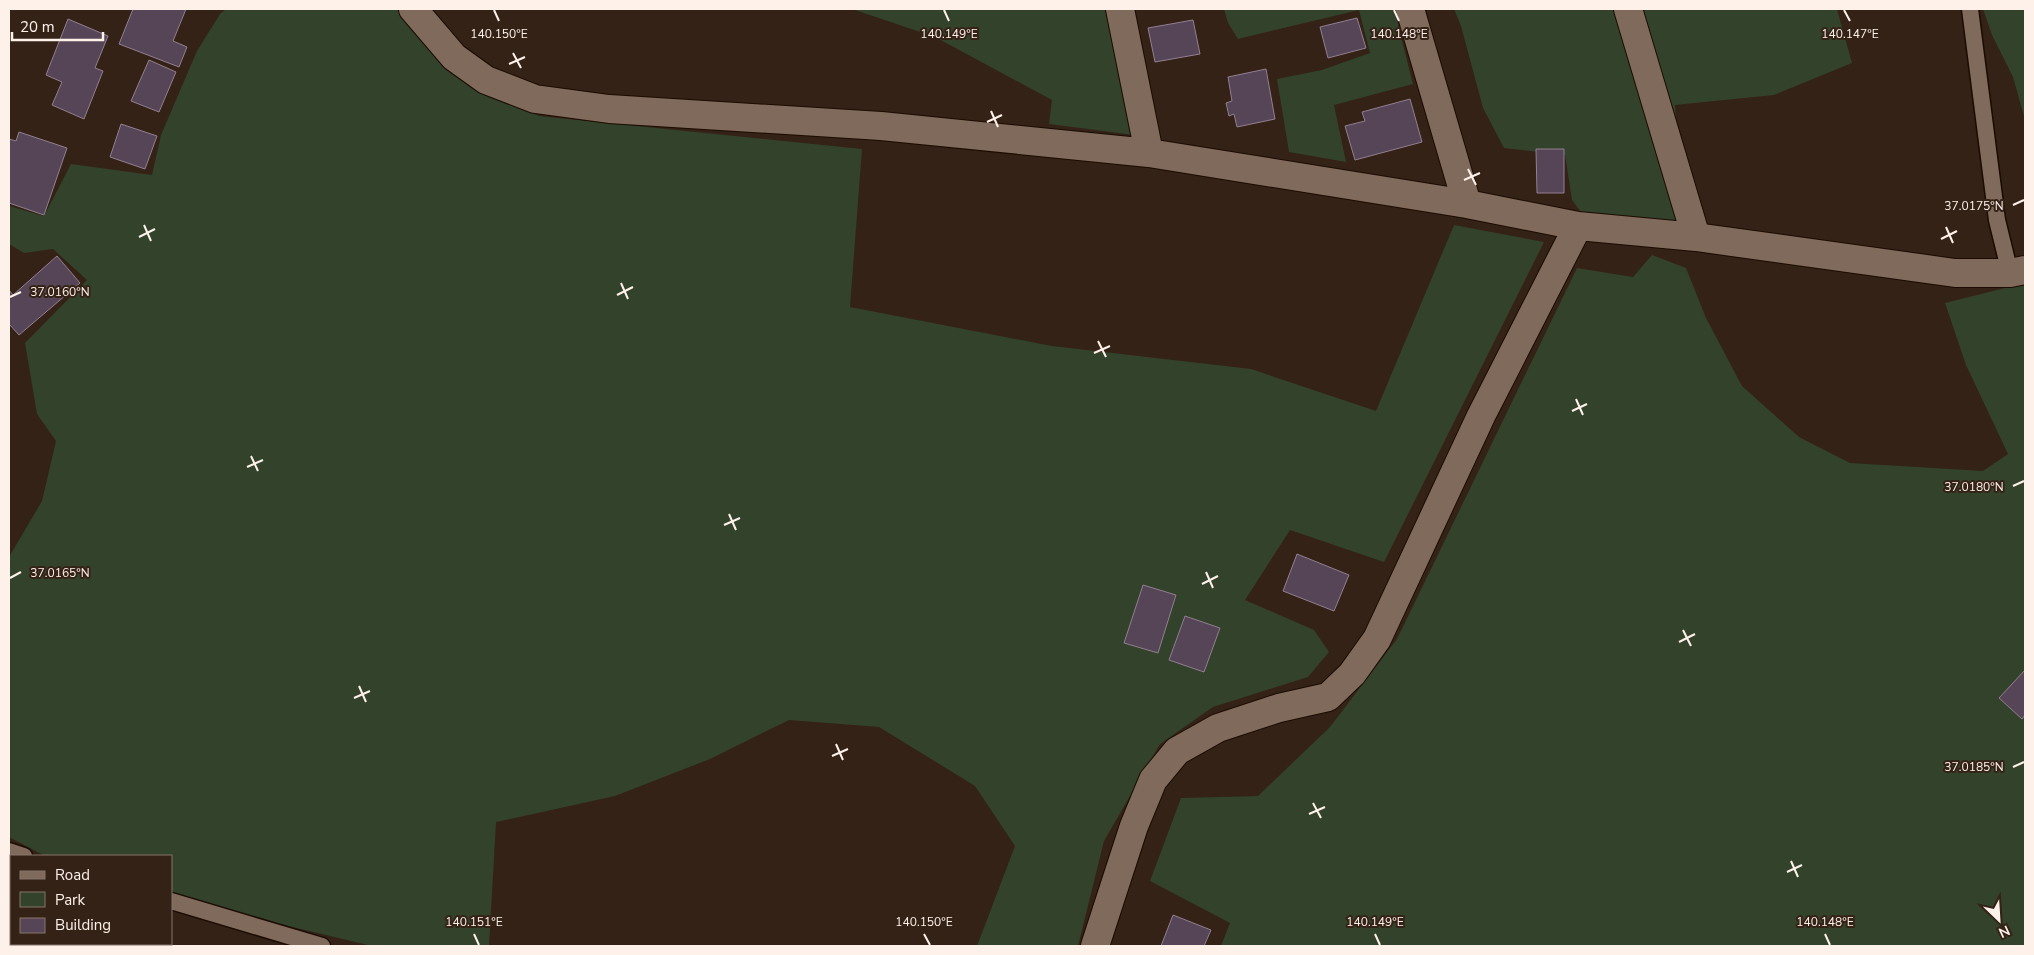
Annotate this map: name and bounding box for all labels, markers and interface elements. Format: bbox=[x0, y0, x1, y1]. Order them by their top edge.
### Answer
scale bar bbox=[12, 10, 104, 42]
text: 20 m bbox=[20, 17, 55, 37]
text: 140.150°E bbox=[470, 26, 528, 42]
text: 140.149°E bbox=[920, 26, 978, 42]
text: 140.148°E bbox=[1370, 26, 1428, 42]
text: 140.147°E bbox=[1821, 26, 1879, 42]
text: 37.0175°N bbox=[1944, 198, 2004, 214]
text: 37.0160°N bbox=[30, 284, 90, 300]
text: 37.0180°N bbox=[1944, 479, 2004, 495]
text: 37.0165°N bbox=[30, 565, 90, 581]
text: 37.0185°N bbox=[1944, 759, 2004, 775]
legend bbox=[10, 855, 172, 945]
text: Road bbox=[55, 865, 90, 885]
text: Park bbox=[55, 890, 85, 910]
north arrow bbox=[1974, 895, 2024, 945]
text: 140.151°E bbox=[445, 914, 503, 930]
text: 140.150°E bbox=[895, 914, 953, 930]
text: 140.149°E bbox=[1346, 914, 1404, 930]
text: 140.148°E bbox=[1796, 914, 1854, 930]
text: Building bbox=[55, 915, 111, 935]
text: N bbox=[1996, 921, 2013, 942]

